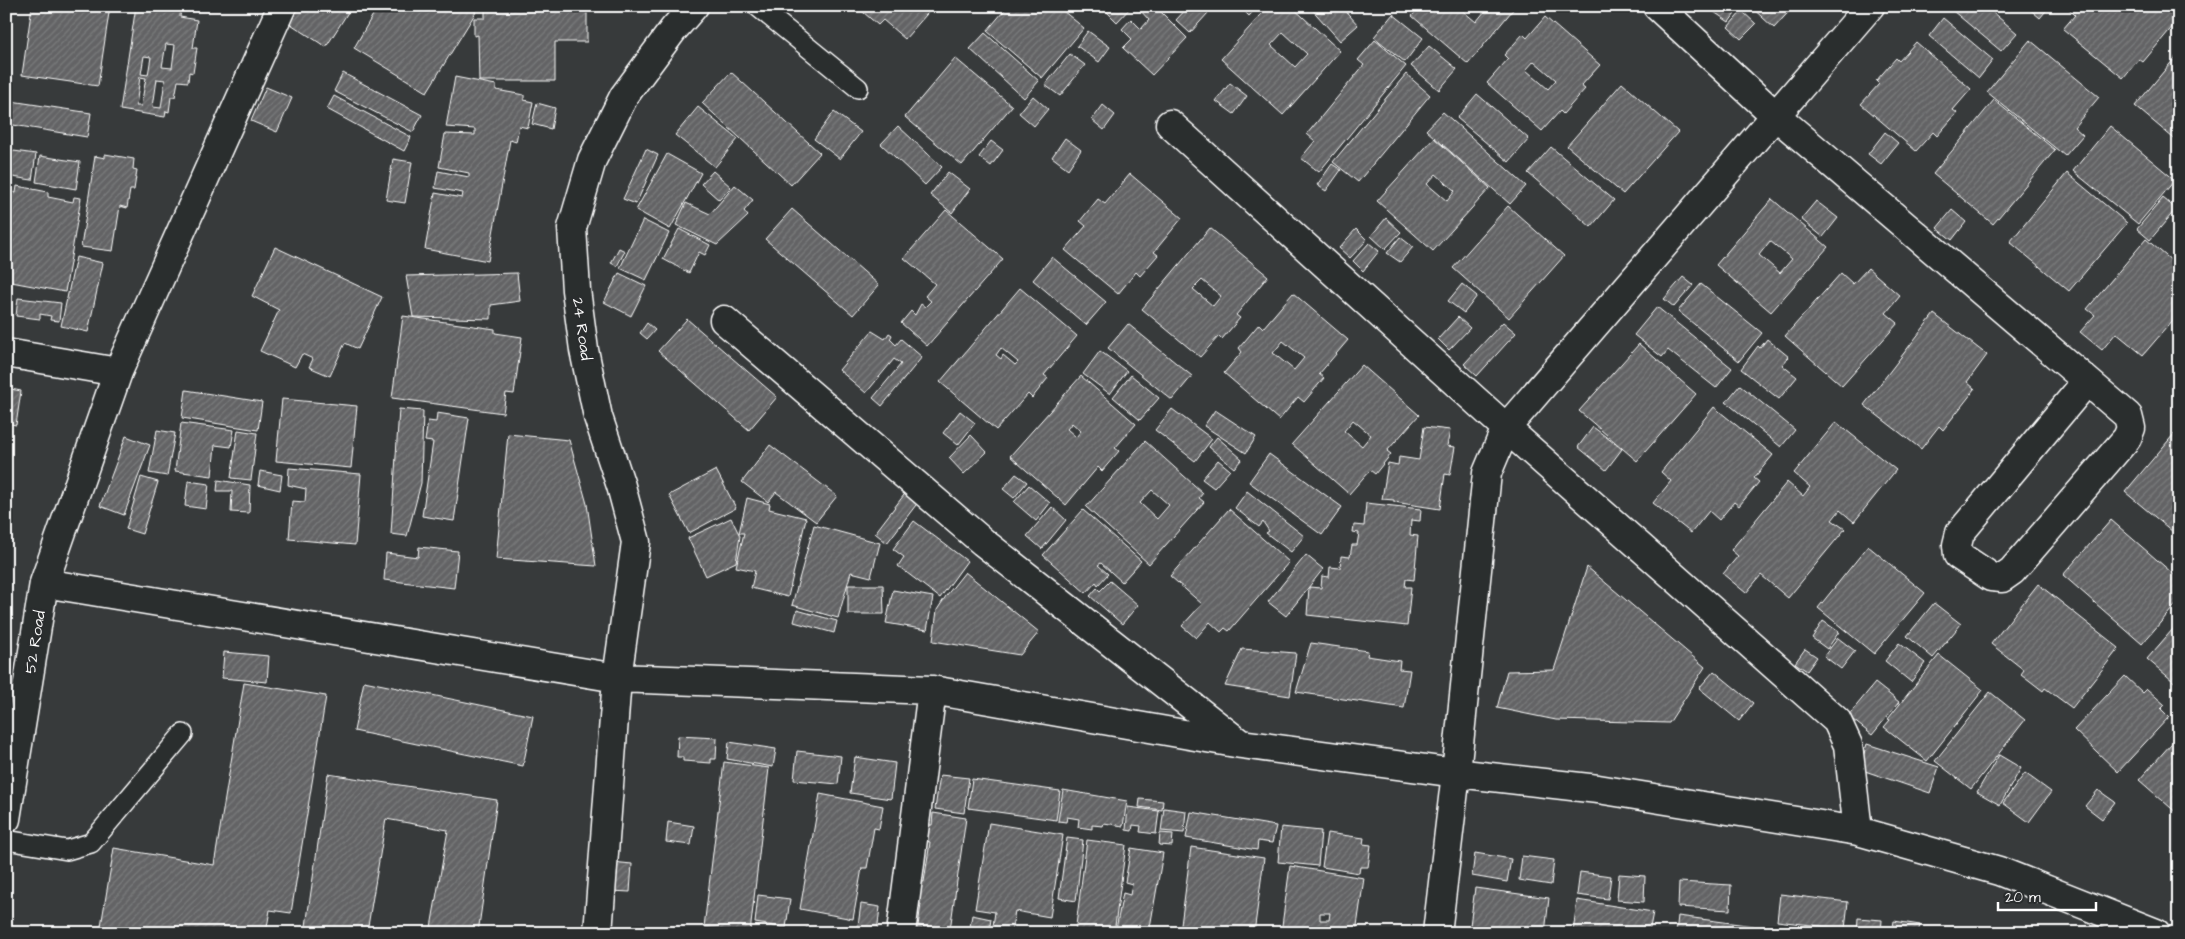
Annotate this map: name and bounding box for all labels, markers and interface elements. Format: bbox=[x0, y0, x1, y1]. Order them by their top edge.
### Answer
street label: 24 Road bbox=[567, 296, 597, 362]
street label: 52 Road bbox=[19, 609, 51, 675]
scale bar bbox=[1998, 879, 2095, 911]
text: 20 m bbox=[2005, 887, 2041, 908]

